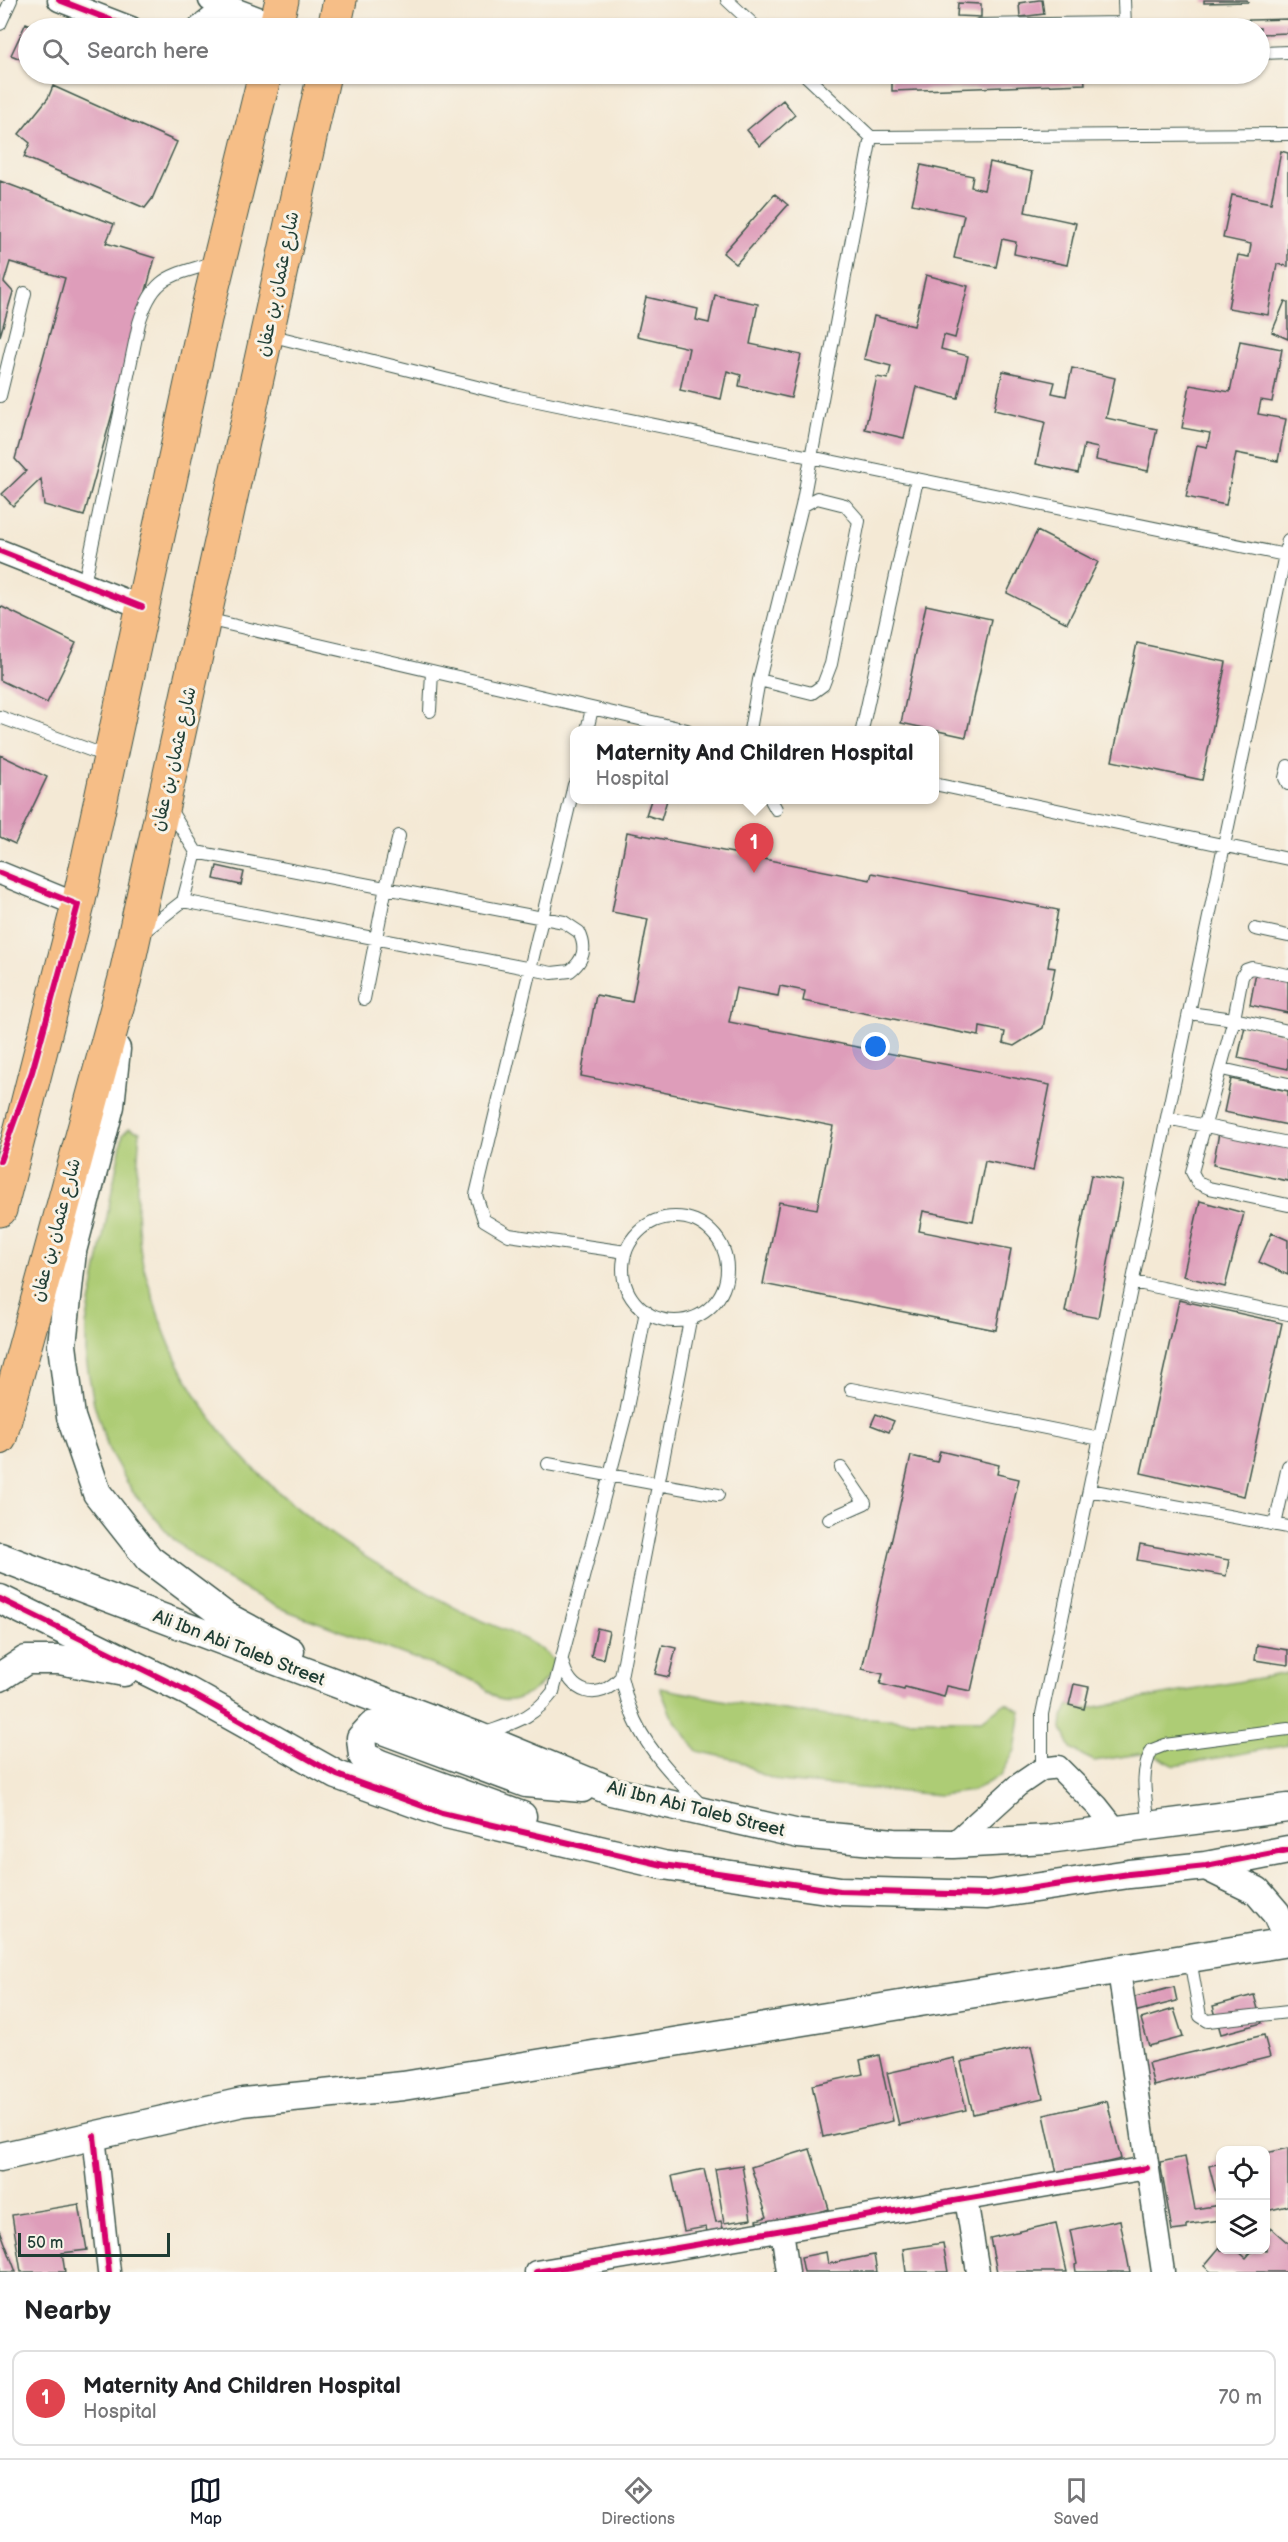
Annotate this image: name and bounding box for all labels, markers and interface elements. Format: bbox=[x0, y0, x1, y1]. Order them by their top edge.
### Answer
search box bbox=[18, 18, 1270, 84]
icon: search bbox=[39, 35, 72, 68]
text: Search here bbox=[87, 38, 209, 65]
street label: شارع عثمان بن عفان bbox=[252, 210, 305, 359]
street label: شارع عثمان بن عفان bbox=[147, 685, 202, 834]
popup bbox=[570, 726, 939, 804]
text: Maternity And Children Hospital bbox=[596, 740, 913, 767]
text: Hospital bbox=[596, 767, 669, 791]
pin: 1 bbox=[734, 824, 774, 873]
your location bbox=[861, 1032, 890, 1061]
street label: شارع عثمان بن عفان bbox=[27, 1156, 86, 1304]
street label: Ali Ibn Abi Taleb Street bbox=[150, 1606, 328, 1691]
street label: Ali Ibn Abi Taleb Street bbox=[605, 1777, 787, 1841]
map controls bbox=[1216, 2146, 1270, 2254]
button: locate bbox=[1216, 2146, 1270, 2200]
button: layers bbox=[1216, 2200, 1270, 2254]
scale bar bbox=[18, 2230, 170, 2258]
text: 50 m bbox=[27, 2234, 63, 2253]
text: Nearby bbox=[24, 2296, 111, 2327]
text: Maternity And Children Hospital bbox=[83, 2373, 401, 2400]
text: 1 bbox=[41, 2386, 50, 2410]
text: 70 m bbox=[1218, 2386, 1262, 2410]
text: Hospital bbox=[83, 2400, 156, 2424]
tab: Map bbox=[189, 2474, 222, 2529]
tab: Directions bbox=[601, 2474, 675, 2529]
tab: Saved bbox=[1054, 2474, 1099, 2529]

